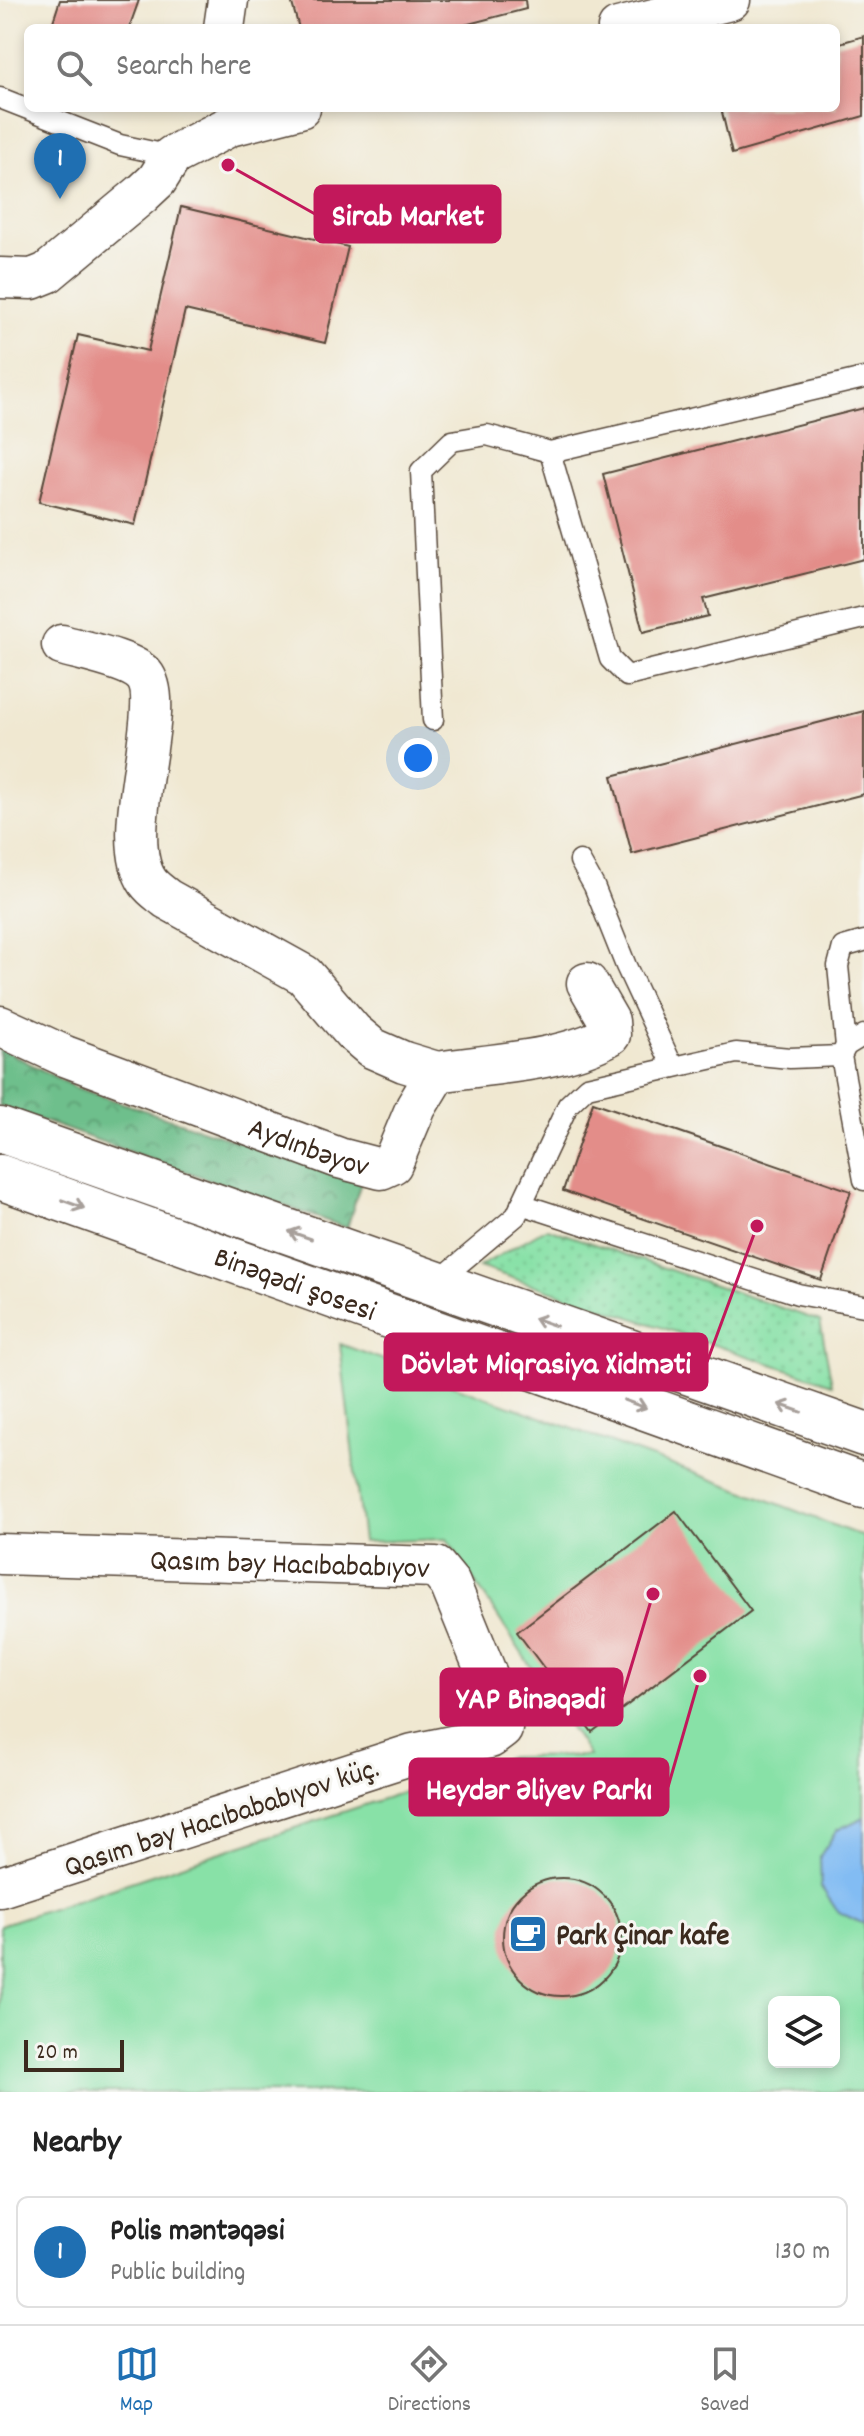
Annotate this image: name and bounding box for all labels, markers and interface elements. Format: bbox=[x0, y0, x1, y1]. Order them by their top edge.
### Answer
search box bbox=[24, 24, 840, 112]
icon: search bbox=[52, 46, 96, 90]
text: Search here bbox=[116, 47, 252, 90]
pin: 1 bbox=[34, 133, 86, 199]
callout: Sirab Market bbox=[315, 186, 500, 242]
text: Sirab Market bbox=[332, 196, 485, 242]
your location bbox=[398, 738, 438, 778]
street label: Aydınbəyov bbox=[241, 1109, 374, 1191]
one-way arrow bbox=[61, 1197, 86, 1212]
one-way arrow bbox=[288, 1227, 313, 1242]
street label: Binəqədi şosesi bbox=[207, 1238, 381, 1336]
one-way arrow bbox=[533, 1313, 558, 1328]
callout: Dövlət Miqrasiya Xidməti bbox=[385, 1334, 707, 1390]
text: Dövlət Miqrasiya Xidməti bbox=[401, 1344, 691, 1390]
one-way arrow bbox=[622, 1398, 647, 1412]
one-way arrow bbox=[779, 1400, 803, 1414]
street label: Qasım bəy Hacıbababıyov bbox=[149, 1541, 431, 1593]
callout: YAP Binəqədi bbox=[441, 1669, 622, 1725]
text: YAP Binəqədi bbox=[455, 1679, 606, 1725]
street label: Qasım bəy Hacıbababıyov küç. bbox=[59, 1749, 385, 1892]
callout: Heydər Əliyev Parkı bbox=[410, 1759, 668, 1815]
text: Heydər Əliyev Parkı bbox=[426, 1770, 652, 1816]
cafe icon: Park Çinar kafe bbox=[507, 1913, 549, 1955]
place label: Park Çinar kafe bbox=[556, 1917, 729, 1960]
map controls bbox=[768, 1996, 840, 2068]
button: layers bbox=[768, 1996, 840, 2068]
scale bar bbox=[24, 2036, 124, 2072]
text: 20 m bbox=[36, 2038, 78, 2069]
text: Nearby bbox=[32, 2120, 121, 2169]
text: Polis məntəqəsi bbox=[110, 2212, 284, 2255]
text: 1 bbox=[57, 2234, 63, 2271]
text: 130 m bbox=[775, 2234, 830, 2271]
text: Public building bbox=[110, 2255, 245, 2292]
tab: Map bbox=[115, 2342, 159, 2421]
tab: Directions bbox=[388, 2342, 471, 2421]
tab: Saved bbox=[700, 2342, 749, 2421]

